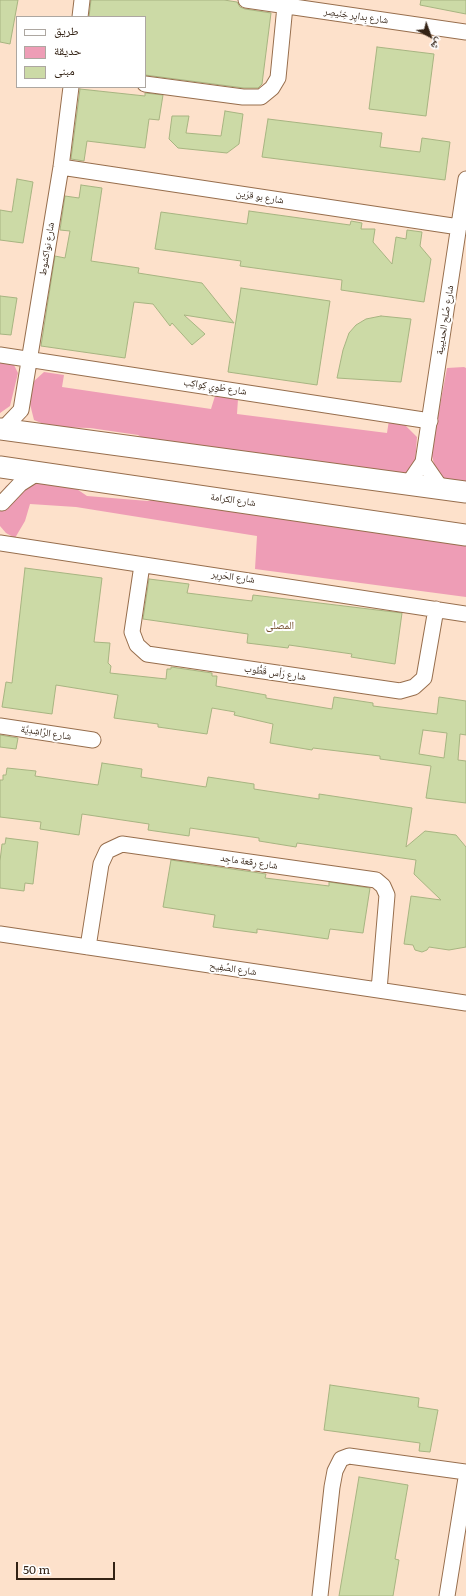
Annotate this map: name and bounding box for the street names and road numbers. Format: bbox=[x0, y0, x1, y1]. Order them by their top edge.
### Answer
street label: شارع بِدايِر خِنَيصِر bbox=[323, 6, 389, 26]
street label: شارع بو قرَين bbox=[235, 187, 285, 207]
street label: شارع نواكشوط bbox=[37, 221, 57, 277]
street label: شارع صُلح الحديبية bbox=[434, 284, 456, 356]
street label: شارع طَوِي كِواكِب bbox=[182, 376, 248, 398]
street label: شارع الكرامة bbox=[210, 491, 256, 509]
street label: شارع الحَرِير bbox=[211, 568, 255, 586]
street label: شارع رَأس قَطُّوب bbox=[243, 663, 307, 683]
street label: شارع الرَّاشِدِيَّة bbox=[20, 723, 72, 743]
street label: شارع رِقعة ماجِد bbox=[219, 852, 279, 872]
street label: شارع الصَّفِيح bbox=[209, 960, 257, 978]

